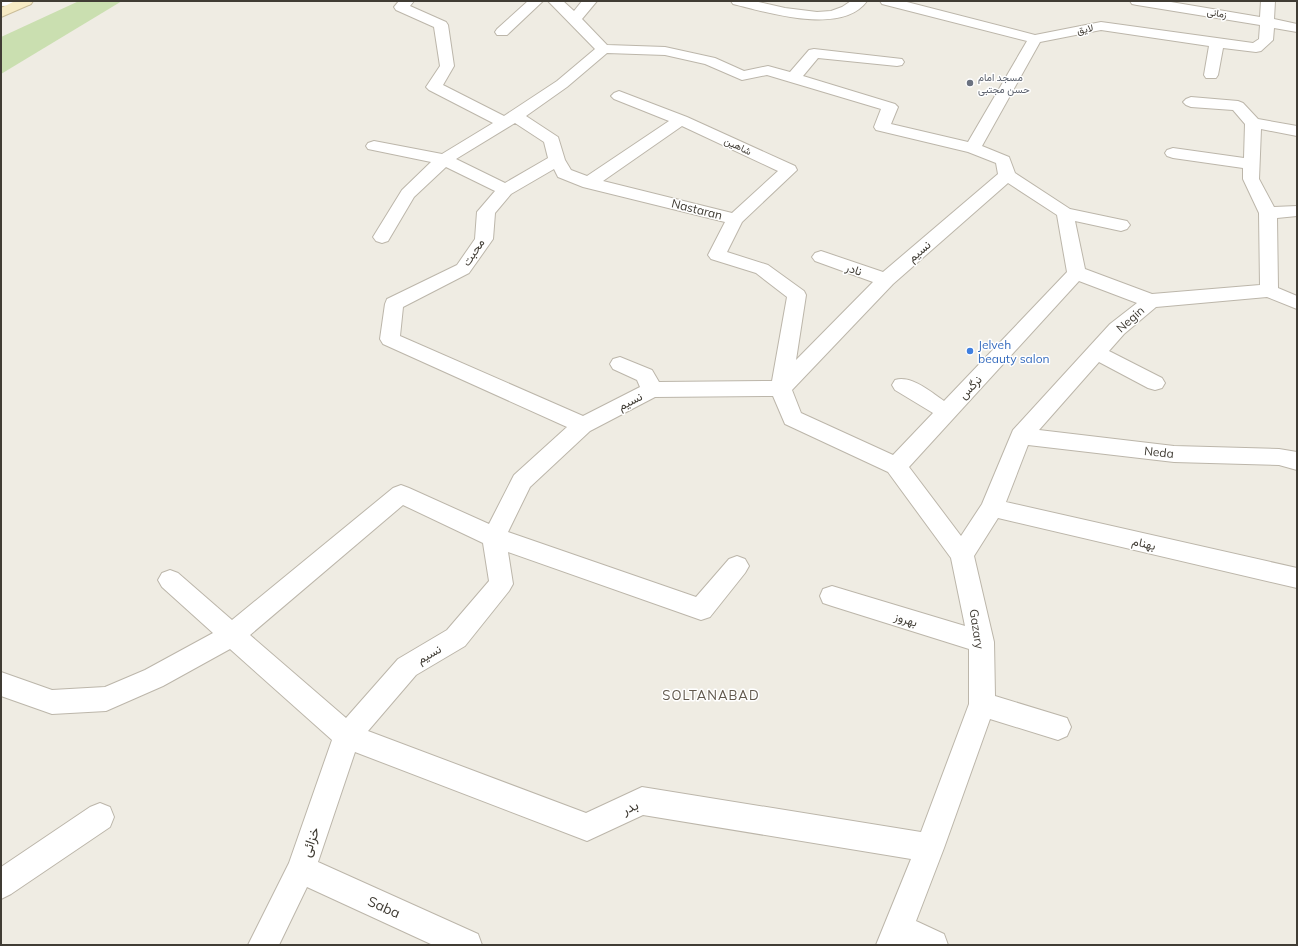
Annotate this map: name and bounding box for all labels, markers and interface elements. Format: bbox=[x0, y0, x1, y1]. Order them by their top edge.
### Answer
street label: زمانی bbox=[1206, 5, 1228, 21]
street label: لایق bbox=[1076, 21, 1094, 37]
place label: مسجد امام حسن مجتبی bbox=[978, 71, 1030, 96]
marker: مسجد امام حسن مجتبی bbox=[965, 78, 975, 88]
street label: شاهین bbox=[722, 134, 754, 158]
street label: Nastaran bbox=[670, 195, 724, 223]
street label: محبت bbox=[458, 235, 488, 269]
street label: نسیم bbox=[904, 237, 934, 266]
street label: نادر bbox=[843, 259, 864, 280]
street label: Negin bbox=[1113, 303, 1147, 335]
place label: Jelveh beauty salon bbox=[978, 337, 1050, 366]
marker: Jelveh beauty salon bbox=[965, 346, 975, 356]
street label: نرگس bbox=[955, 372, 985, 403]
street label: نسیم bbox=[615, 389, 645, 414]
street label: Neda bbox=[1143, 443, 1175, 461]
street label: بهنام bbox=[1130, 533, 1157, 554]
street label: بهروز bbox=[891, 608, 919, 631]
street label: Gazary bbox=[966, 608, 988, 651]
street label: نسیم bbox=[414, 641, 444, 668]
district label: SOLTANABAD bbox=[662, 687, 760, 703]
street label: بدر bbox=[618, 796, 641, 819]
street label: خزائی bbox=[297, 825, 323, 859]
street label: Saba bbox=[365, 892, 403, 922]

